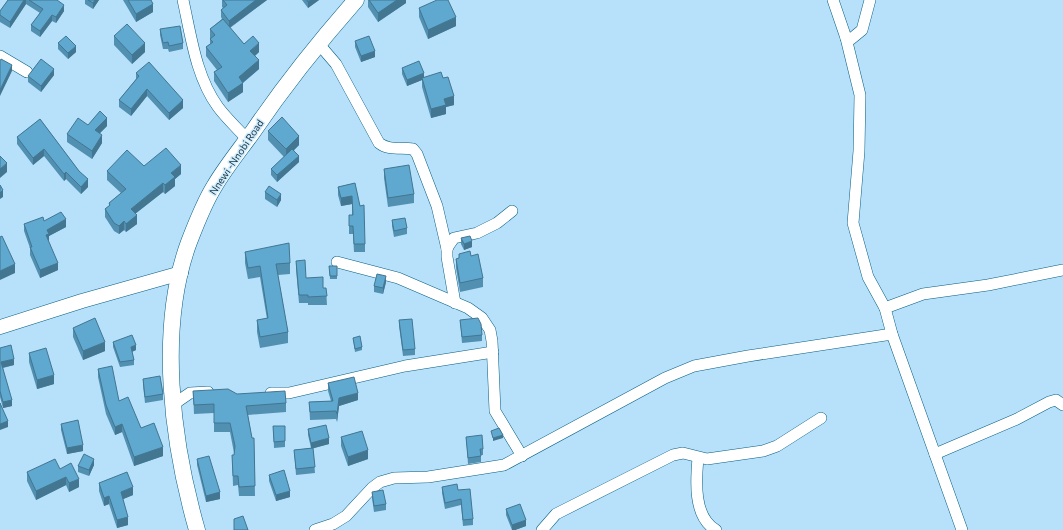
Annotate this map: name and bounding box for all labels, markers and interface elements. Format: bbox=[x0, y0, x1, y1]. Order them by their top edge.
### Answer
street label: Nnewi -Nnobi Road bbox=[206, 117, 266, 197]

